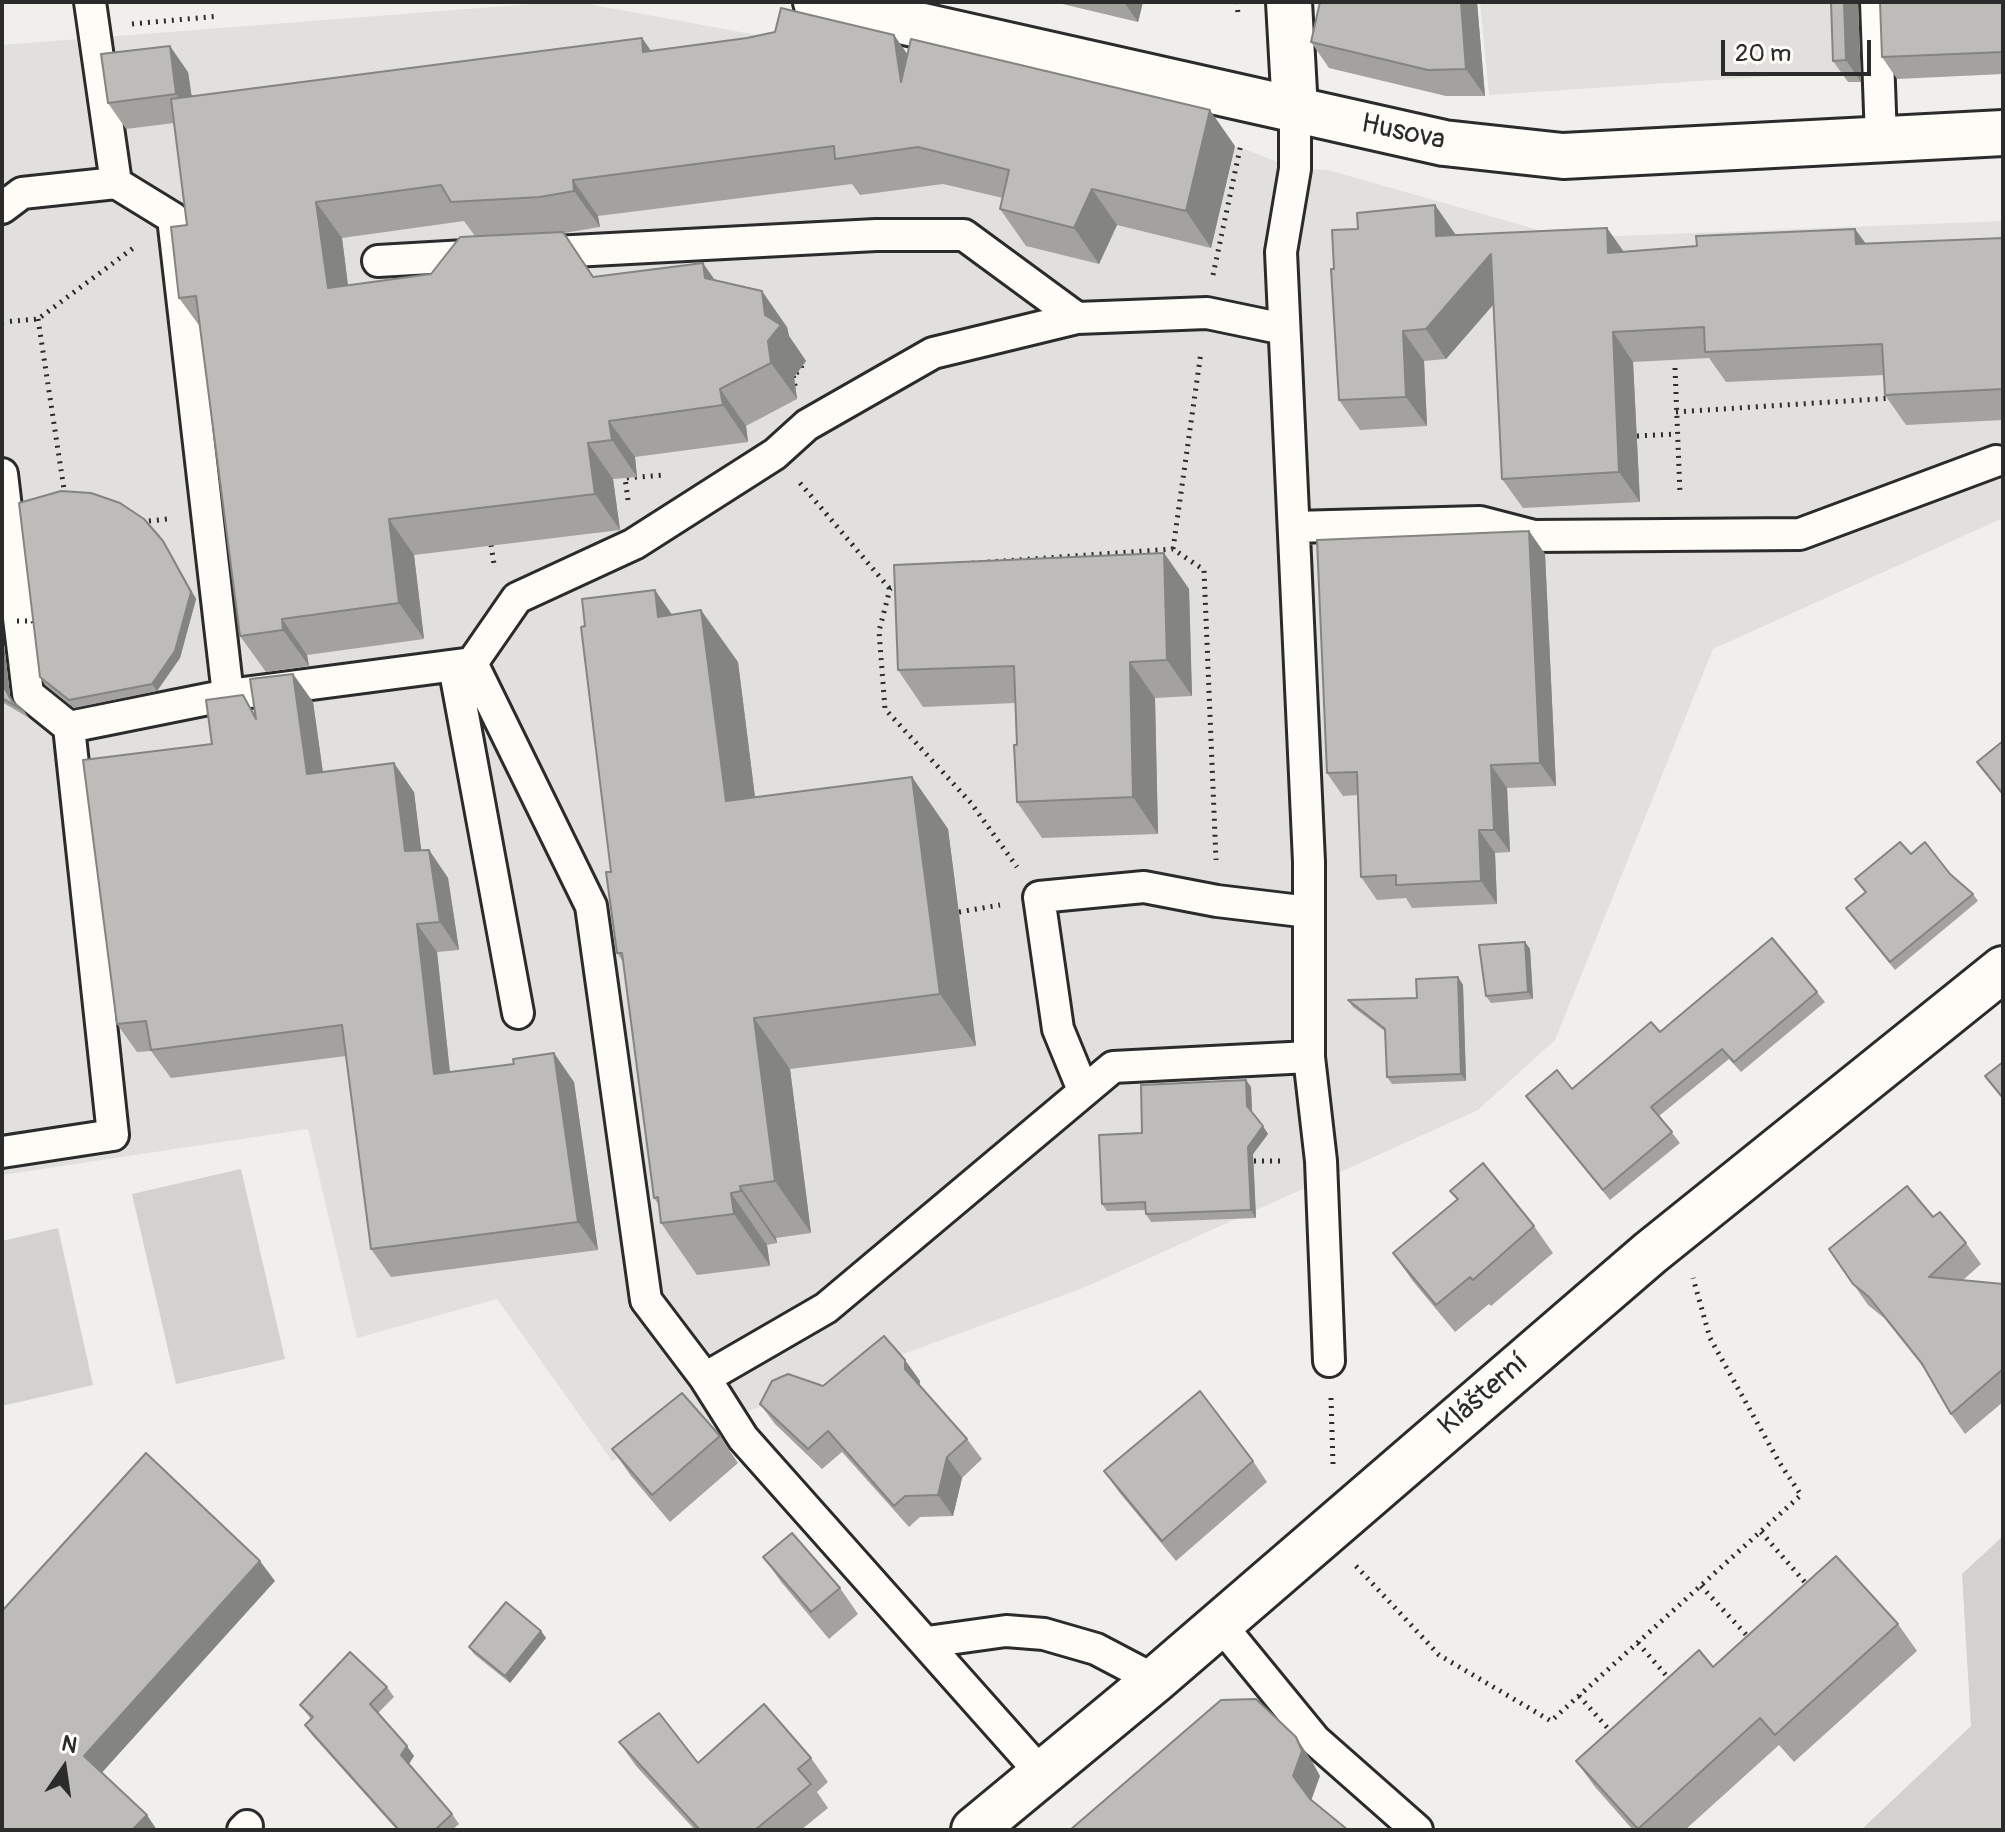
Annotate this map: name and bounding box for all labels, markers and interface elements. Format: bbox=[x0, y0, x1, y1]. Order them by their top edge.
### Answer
scale bar bbox=[1725, 24, 1875, 74]
text: 20 m bbox=[1735, 39, 1791, 68]
street label: Husova bbox=[1358, 108, 1448, 158]
street label: Klášterní bbox=[1432, 1347, 1536, 1443]
north arrow bbox=[24, 1728, 104, 1808]
text: N bbox=[59, 1729, 80, 1760]

